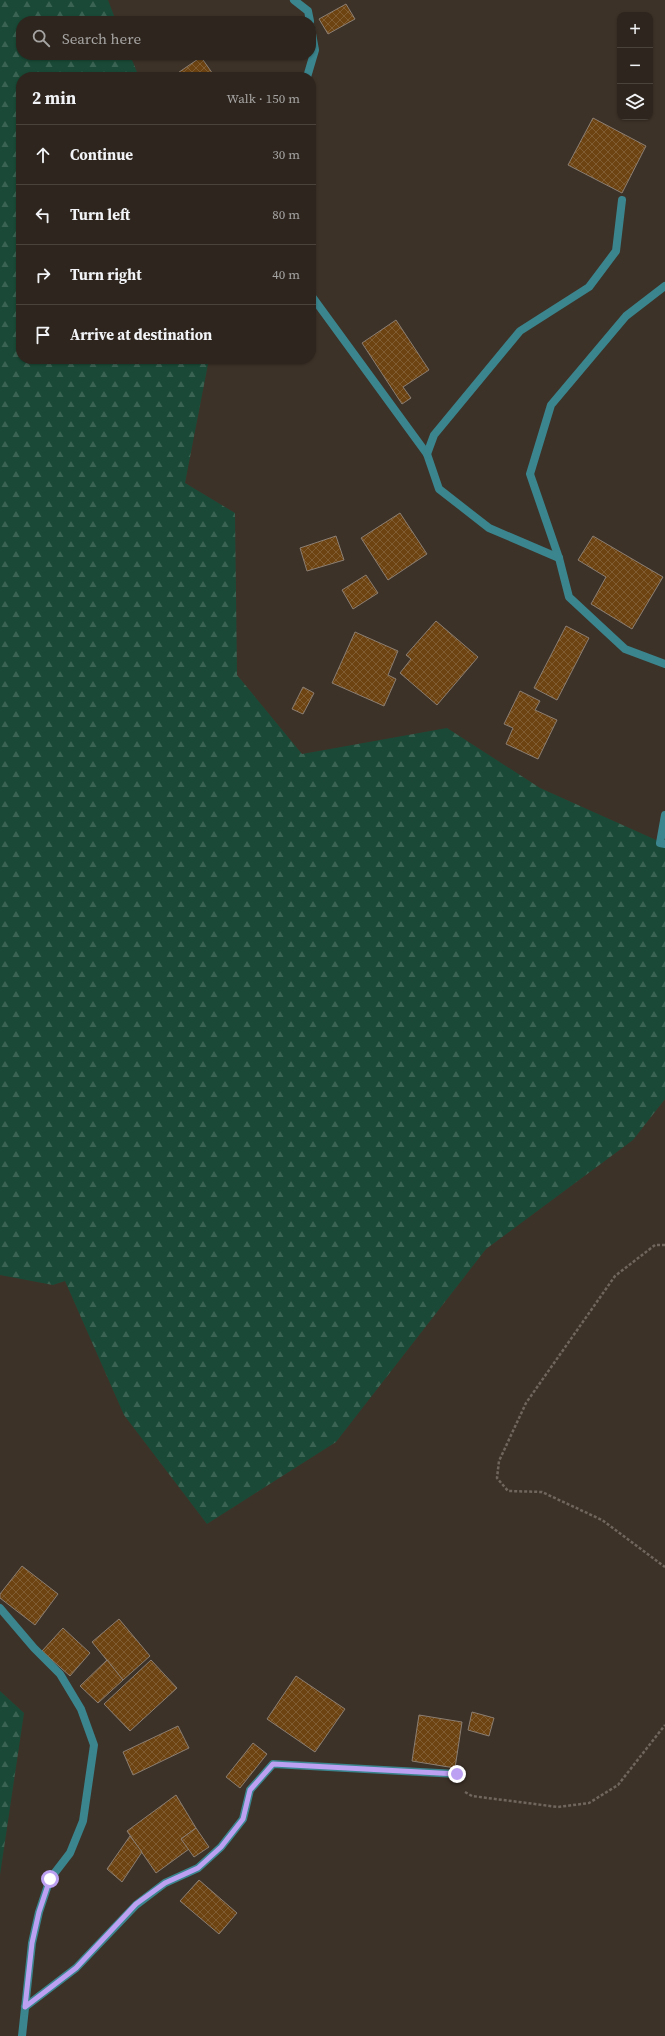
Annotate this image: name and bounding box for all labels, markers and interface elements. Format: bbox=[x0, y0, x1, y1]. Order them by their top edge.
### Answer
map controls bbox=[617, 12, 653, 120]
button: + bbox=[617, 12, 653, 48]
search box bbox=[16, 16, 316, 60]
icon: search bbox=[30, 27, 52, 49]
text: Search here bbox=[62, 28, 141, 49]
button: − bbox=[617, 48, 653, 84]
button: layers bbox=[617, 84, 653, 120]
text: 2 min bbox=[32, 86, 76, 110]
text: Walk · 150 m bbox=[227, 90, 300, 107]
icon: ahead bbox=[32, 144, 54, 166]
text: Continue bbox=[70, 144, 133, 165]
text: 30 m bbox=[272, 146, 300, 163]
icon: left bbox=[32, 204, 54, 226]
text: Turn left bbox=[70, 204, 130, 225]
text: 80 m bbox=[272, 206, 300, 223]
icon: right bbox=[32, 264, 54, 286]
text: Turn right bbox=[70, 264, 142, 285]
text: 40 m bbox=[272, 266, 300, 283]
icon: arrive bbox=[32, 324, 54, 346]
text: Arrive at destination bbox=[70, 324, 212, 345]
route end bbox=[448, 1765, 466, 1783]
route start bbox=[41, 1870, 59, 1888]

